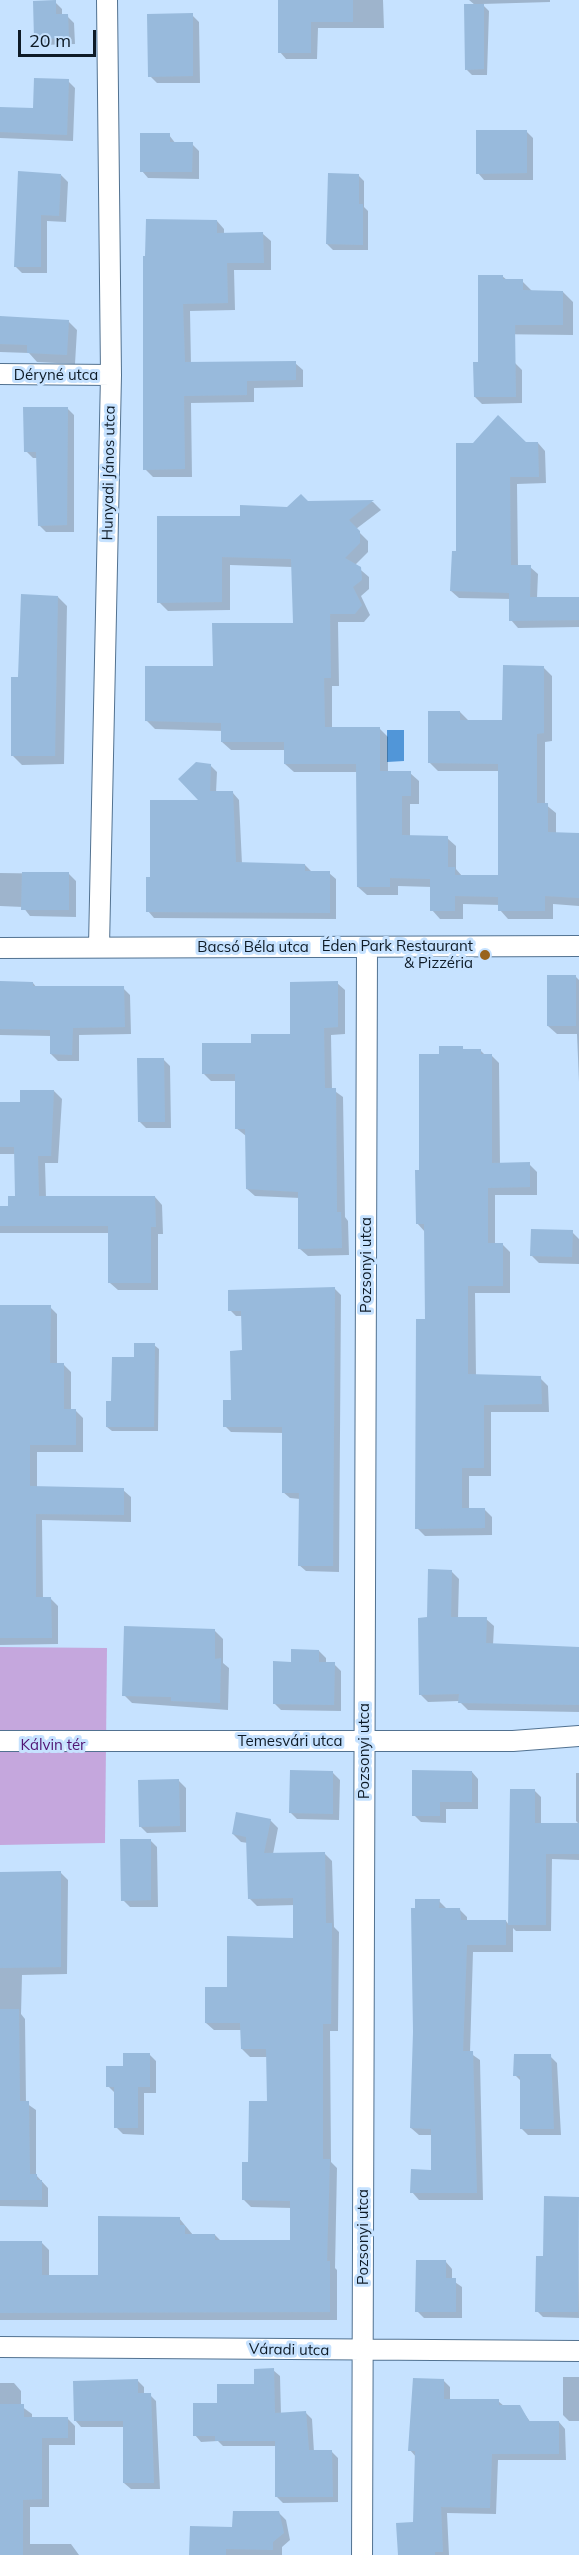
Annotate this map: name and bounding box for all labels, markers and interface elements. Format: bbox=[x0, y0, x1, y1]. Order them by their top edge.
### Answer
scale bar bbox=[21, 18, 99, 56]
text: 20 m bbox=[29, 29, 71, 52]
street label: Déryné utca bbox=[14, 366, 98, 384]
street label: Hunyadi János utca bbox=[99, 405, 119, 541]
place label: Éden Park Restaurant & Pizzéria bbox=[322, 937, 473, 972]
street label: Bacsó Béla utca bbox=[197, 938, 309, 956]
marker: Éden Park Restaurant & Pizzéria bbox=[478, 948, 492, 962]
street label: Pozsonyi utca bbox=[357, 1217, 375, 1313]
street label: Pozsonyi utca bbox=[355, 1703, 373, 1799]
street label: Temesvári utca bbox=[238, 1732, 342, 1750]
park label: Kálvin tér bbox=[20, 1736, 86, 1754]
street label: Pozsonyi utca bbox=[354, 2189, 372, 2285]
street label: Váradi utca bbox=[249, 2340, 329, 2360]

